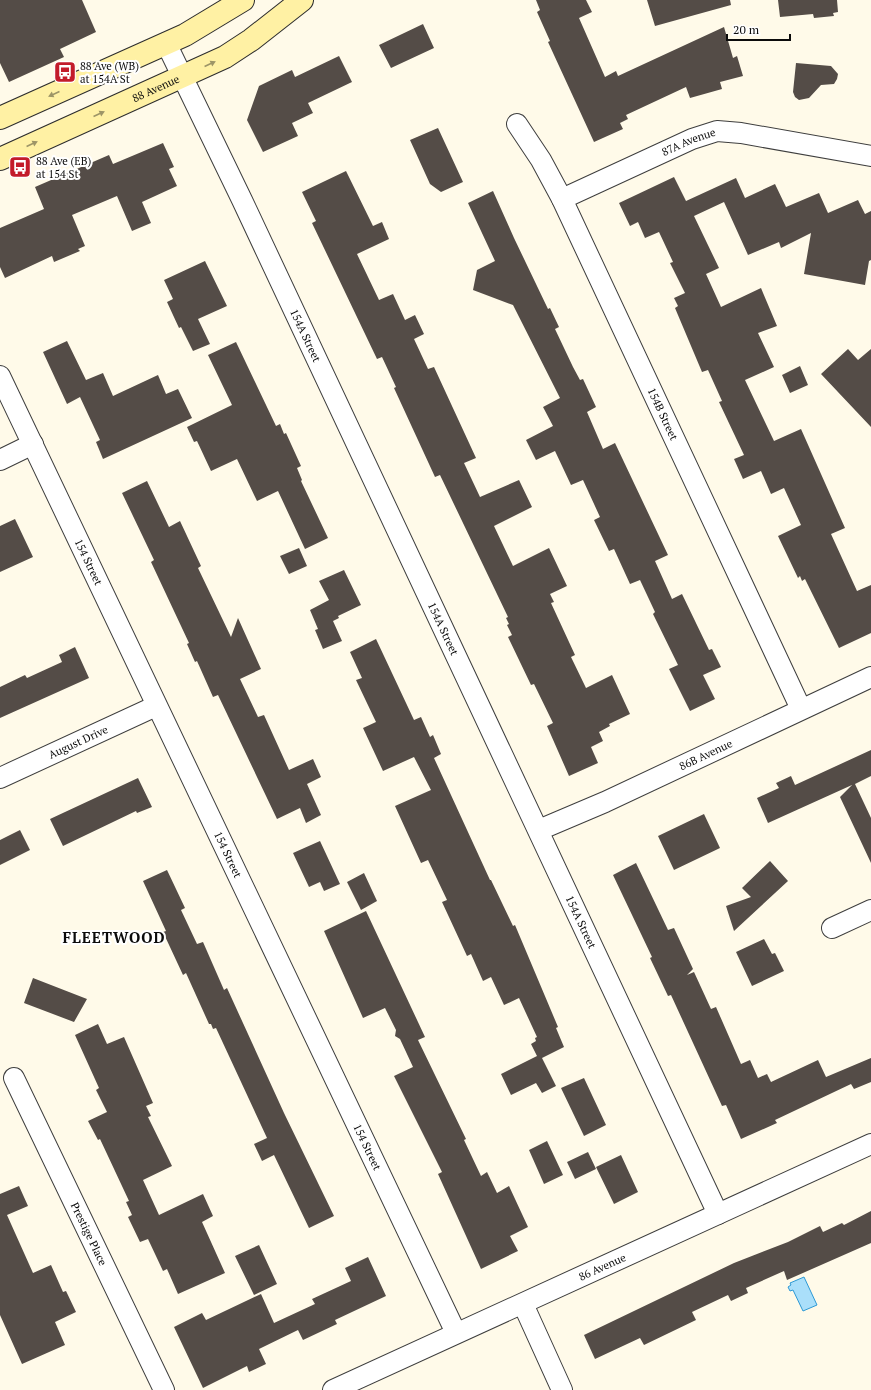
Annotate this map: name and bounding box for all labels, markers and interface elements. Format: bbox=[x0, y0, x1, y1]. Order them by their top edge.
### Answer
scale bar bbox=[727, 16, 790, 42]
text: 20 m bbox=[733, 22, 760, 37]
bus stop icon: 88 Ave (WB) at 154A St bbox=[52, 59, 78, 85]
place label: 88 Ave (WB) at 154A St bbox=[80, 59, 139, 86]
one-way arrow bbox=[205, 61, 216, 67]
street label: 88 Avenue bbox=[130, 71, 182, 105]
one-way arrow bbox=[48, 91, 60, 97]
one-way arrow bbox=[94, 111, 105, 117]
street label: 87A Avenue bbox=[659, 125, 718, 159]
one-way arrow bbox=[26, 141, 38, 148]
bus stop icon: 88 Ave (EB) at 154 St bbox=[7, 154, 33, 180]
place label: 88 Ave (EB) at 154 St bbox=[36, 154, 91, 181]
street label: 154A Street bbox=[287, 307, 324, 364]
street label: 154B Street bbox=[644, 385, 681, 443]
street label: 154 Street bbox=[72, 537, 106, 587]
street label: 154A Street bbox=[425, 600, 462, 657]
street label: August Drive bbox=[46, 722, 110, 762]
street label: 86B Avenue bbox=[677, 736, 735, 773]
street label: 154 Street bbox=[211, 829, 245, 880]
street label: 154A Street bbox=[562, 893, 599, 951]
district label: FLEETWOOD bbox=[62, 927, 166, 947]
street label: 154 Street bbox=[350, 1121, 384, 1172]
street label: Prestige Place bbox=[68, 1200, 110, 1268]
street label: 86 Avenue bbox=[576, 1250, 628, 1284]

